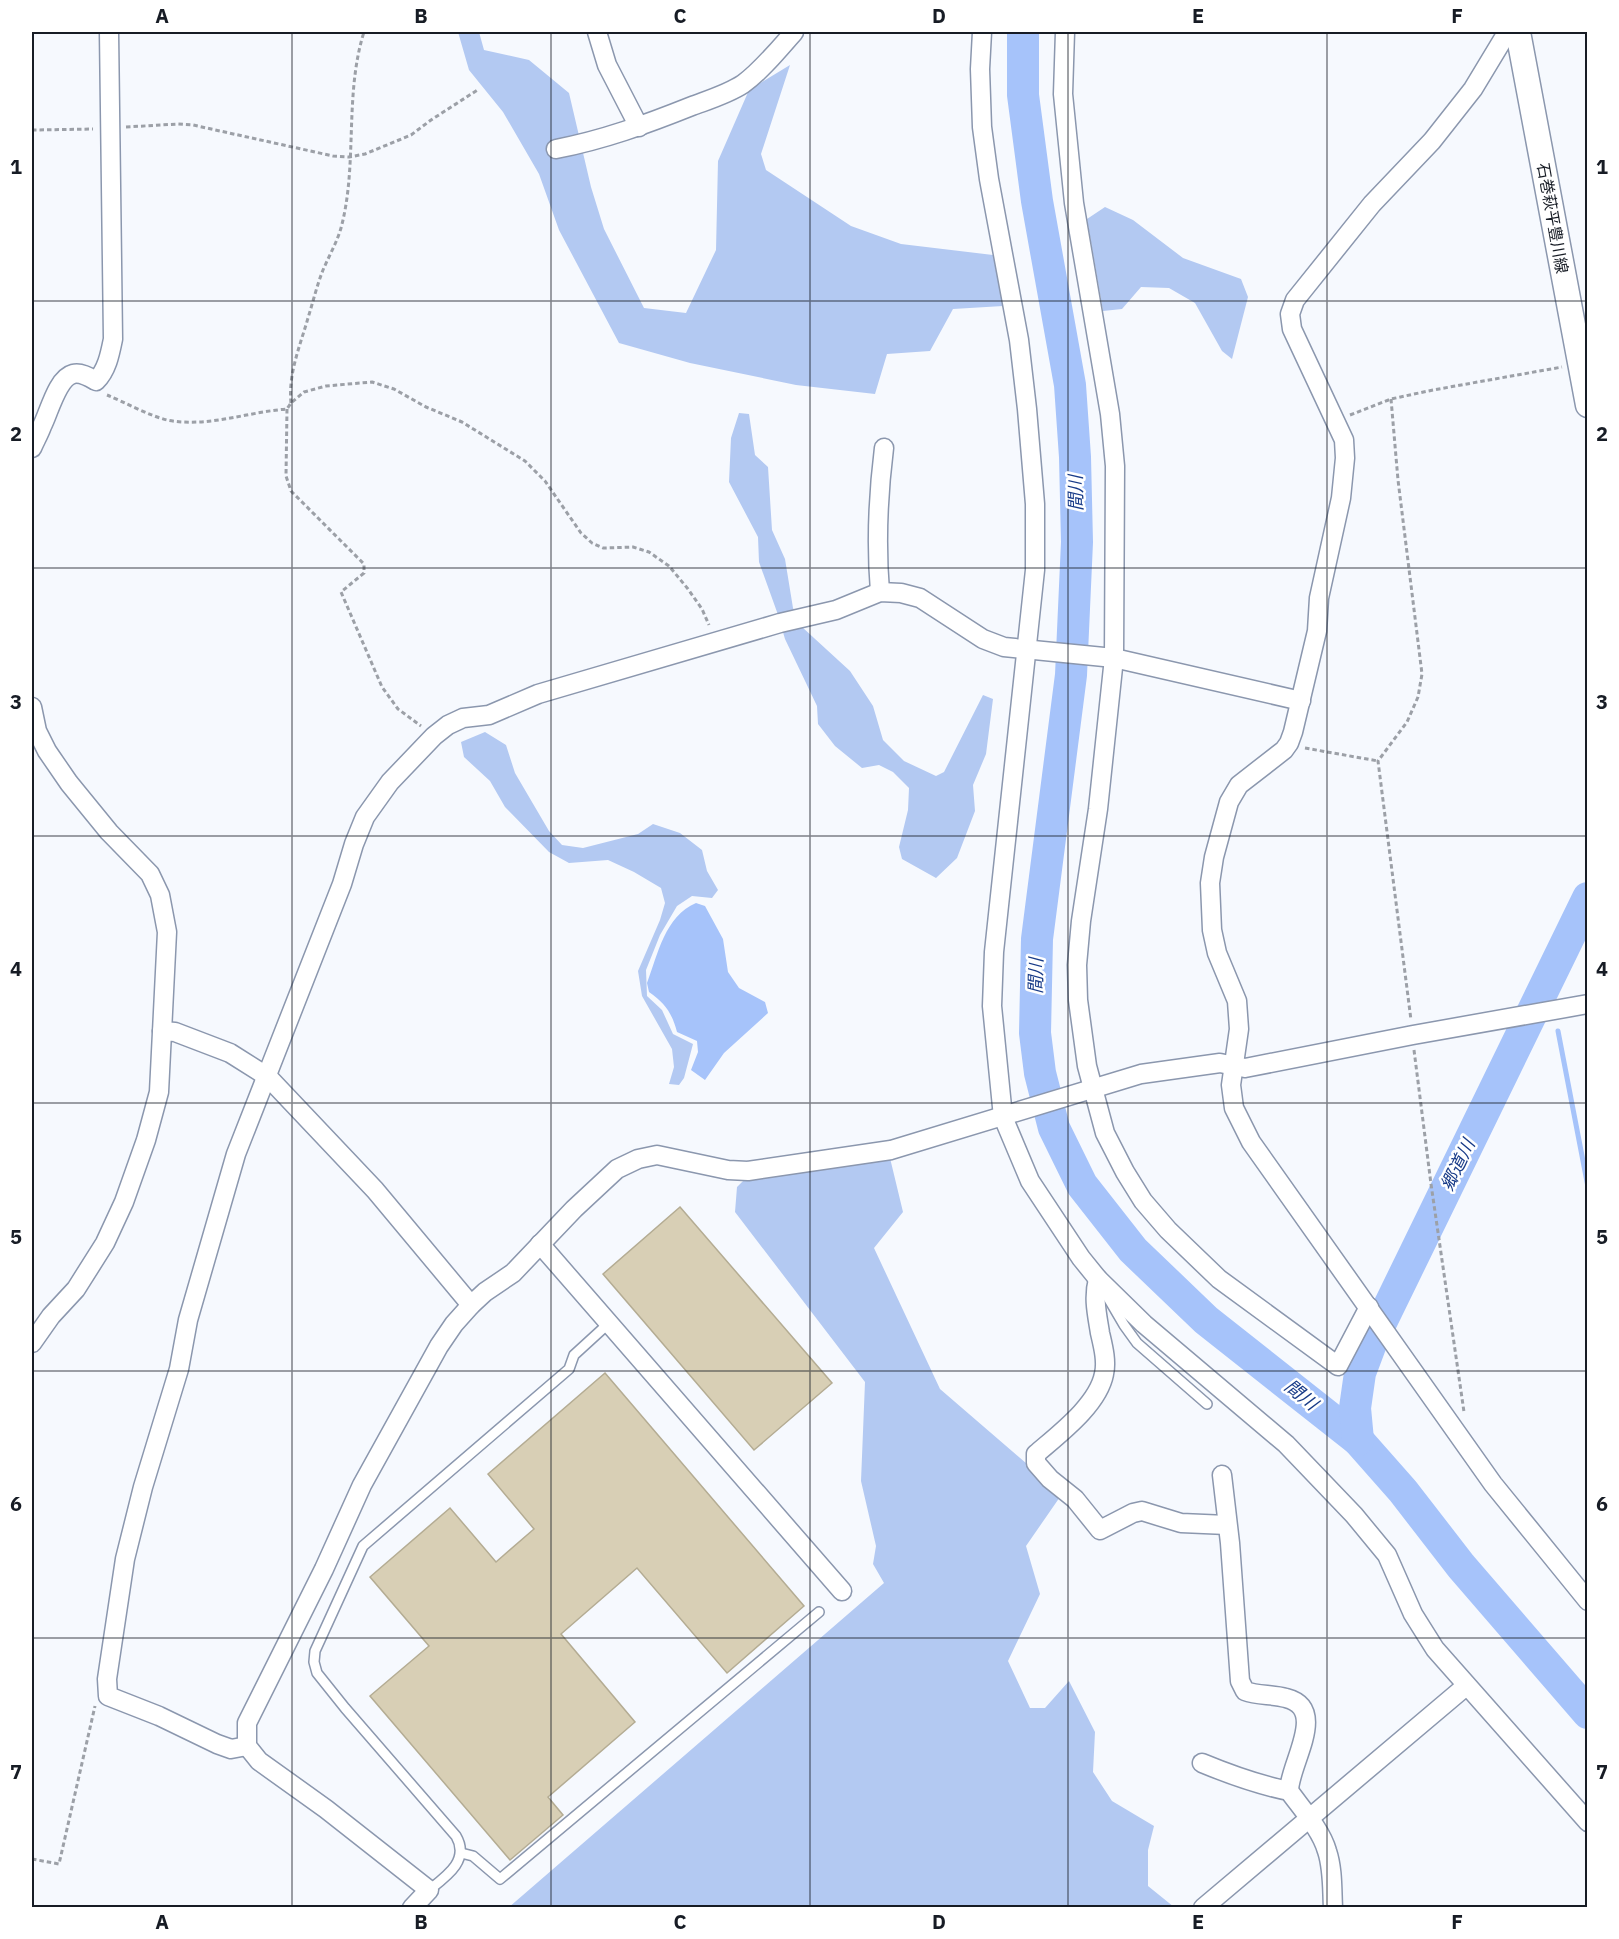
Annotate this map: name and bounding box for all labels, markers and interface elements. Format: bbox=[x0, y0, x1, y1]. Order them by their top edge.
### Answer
text: A bbox=[155, 2, 169, 29]
text: B bbox=[414, 2, 428, 29]
text: C bbox=[673, 2, 687, 29]
text: D bbox=[932, 2, 946, 29]
text: E bbox=[1192, 2, 1204, 29]
text: F bbox=[1451, 2, 1463, 29]
text: 1 bbox=[10, 153, 22, 180]
text: 1 bbox=[1596, 153, 1608, 180]
street label: 石巻萩平豊川線 bbox=[1533, 161, 1573, 275]
text: 2 bbox=[10, 420, 22, 447]
text: 2 bbox=[1596, 420, 1608, 447]
water label: 間川 bbox=[1064, 473, 1087, 511]
text: 3 bbox=[10, 688, 22, 715]
text: 3 bbox=[1596, 688, 1608, 715]
text: 4 bbox=[10, 955, 22, 982]
text: 4 bbox=[1596, 955, 1608, 982]
water label: 間川 bbox=[1024, 956, 1047, 994]
water label: 郷道川 bbox=[1435, 1134, 1481, 1194]
text: 5 bbox=[10, 1223, 22, 1250]
text: 5 bbox=[1596, 1223, 1608, 1250]
water label: 間川 bbox=[1280, 1374, 1324, 1416]
text: 6 bbox=[10, 1490, 22, 1517]
text: 6 bbox=[1596, 1490, 1608, 1517]
text: 7 bbox=[10, 1758, 22, 1785]
text: 7 bbox=[1596, 1758, 1608, 1785]
text: A bbox=[155, 1908, 169, 1935]
text: B bbox=[414, 1908, 428, 1935]
text: C bbox=[673, 1908, 687, 1935]
text: D bbox=[932, 1908, 946, 1935]
text: E bbox=[1192, 1908, 1204, 1935]
text: F bbox=[1451, 1908, 1463, 1935]

